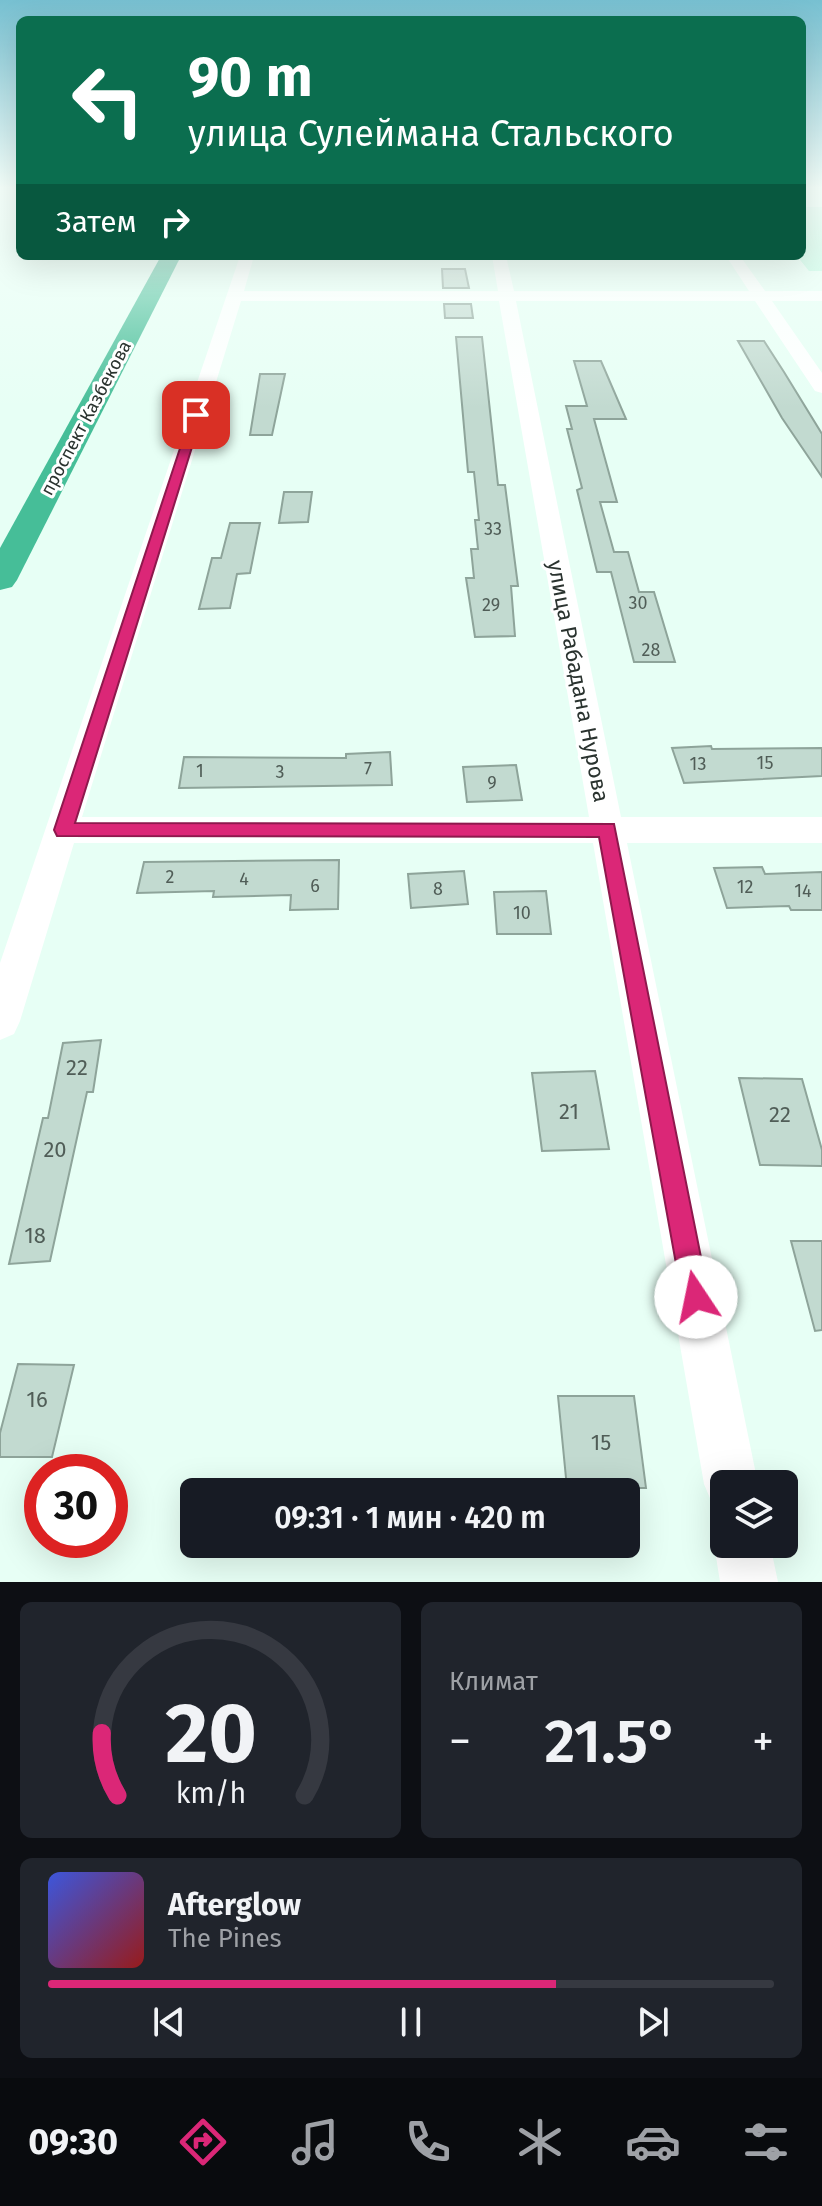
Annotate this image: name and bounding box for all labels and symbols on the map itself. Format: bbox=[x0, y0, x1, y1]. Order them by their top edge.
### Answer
street label: проспект Казбекова bbox=[36, 337, 136, 499]
pin bbox=[162, 381, 230, 449]
house number: 33 bbox=[484, 518, 502, 540]
street label: улица Рабадана Нурова bbox=[542, 558, 615, 804]
house number: 30 bbox=[628, 592, 648, 614]
house number: 29 bbox=[482, 594, 500, 616]
house number: 28 bbox=[642, 639, 660, 661]
house number: 15 bbox=[757, 752, 773, 774]
house number: 13 bbox=[690, 753, 706, 775]
house number: 7 bbox=[364, 758, 372, 780]
house number: 1 bbox=[196, 760, 204, 782]
house number: 3 bbox=[276, 761, 284, 783]
house number: 9 bbox=[487, 772, 497, 794]
house number: 2 bbox=[166, 866, 175, 888]
house number: 4 bbox=[239, 868, 249, 890]
house number: 6 bbox=[310, 875, 320, 897]
house number: 12 bbox=[737, 876, 753, 898]
house number: 8 bbox=[433, 878, 443, 900]
house number: 14 bbox=[794, 880, 812, 902]
house number: 10 bbox=[513, 902, 531, 924]
house number: 22 bbox=[66, 1054, 88, 1081]
house number: 21 bbox=[559, 1098, 579, 1125]
house number: 22 bbox=[769, 1101, 791, 1128]
house number: 20 bbox=[43, 1136, 67, 1163]
house number: 18 bbox=[24, 1222, 46, 1249]
position arrow bbox=[654, 1255, 738, 1339]
house number: 16 bbox=[26, 1386, 48, 1413]
house number: 15 bbox=[591, 1429, 611, 1456]
speed limit sign: 30 bbox=[24, 1454, 128, 1558]

